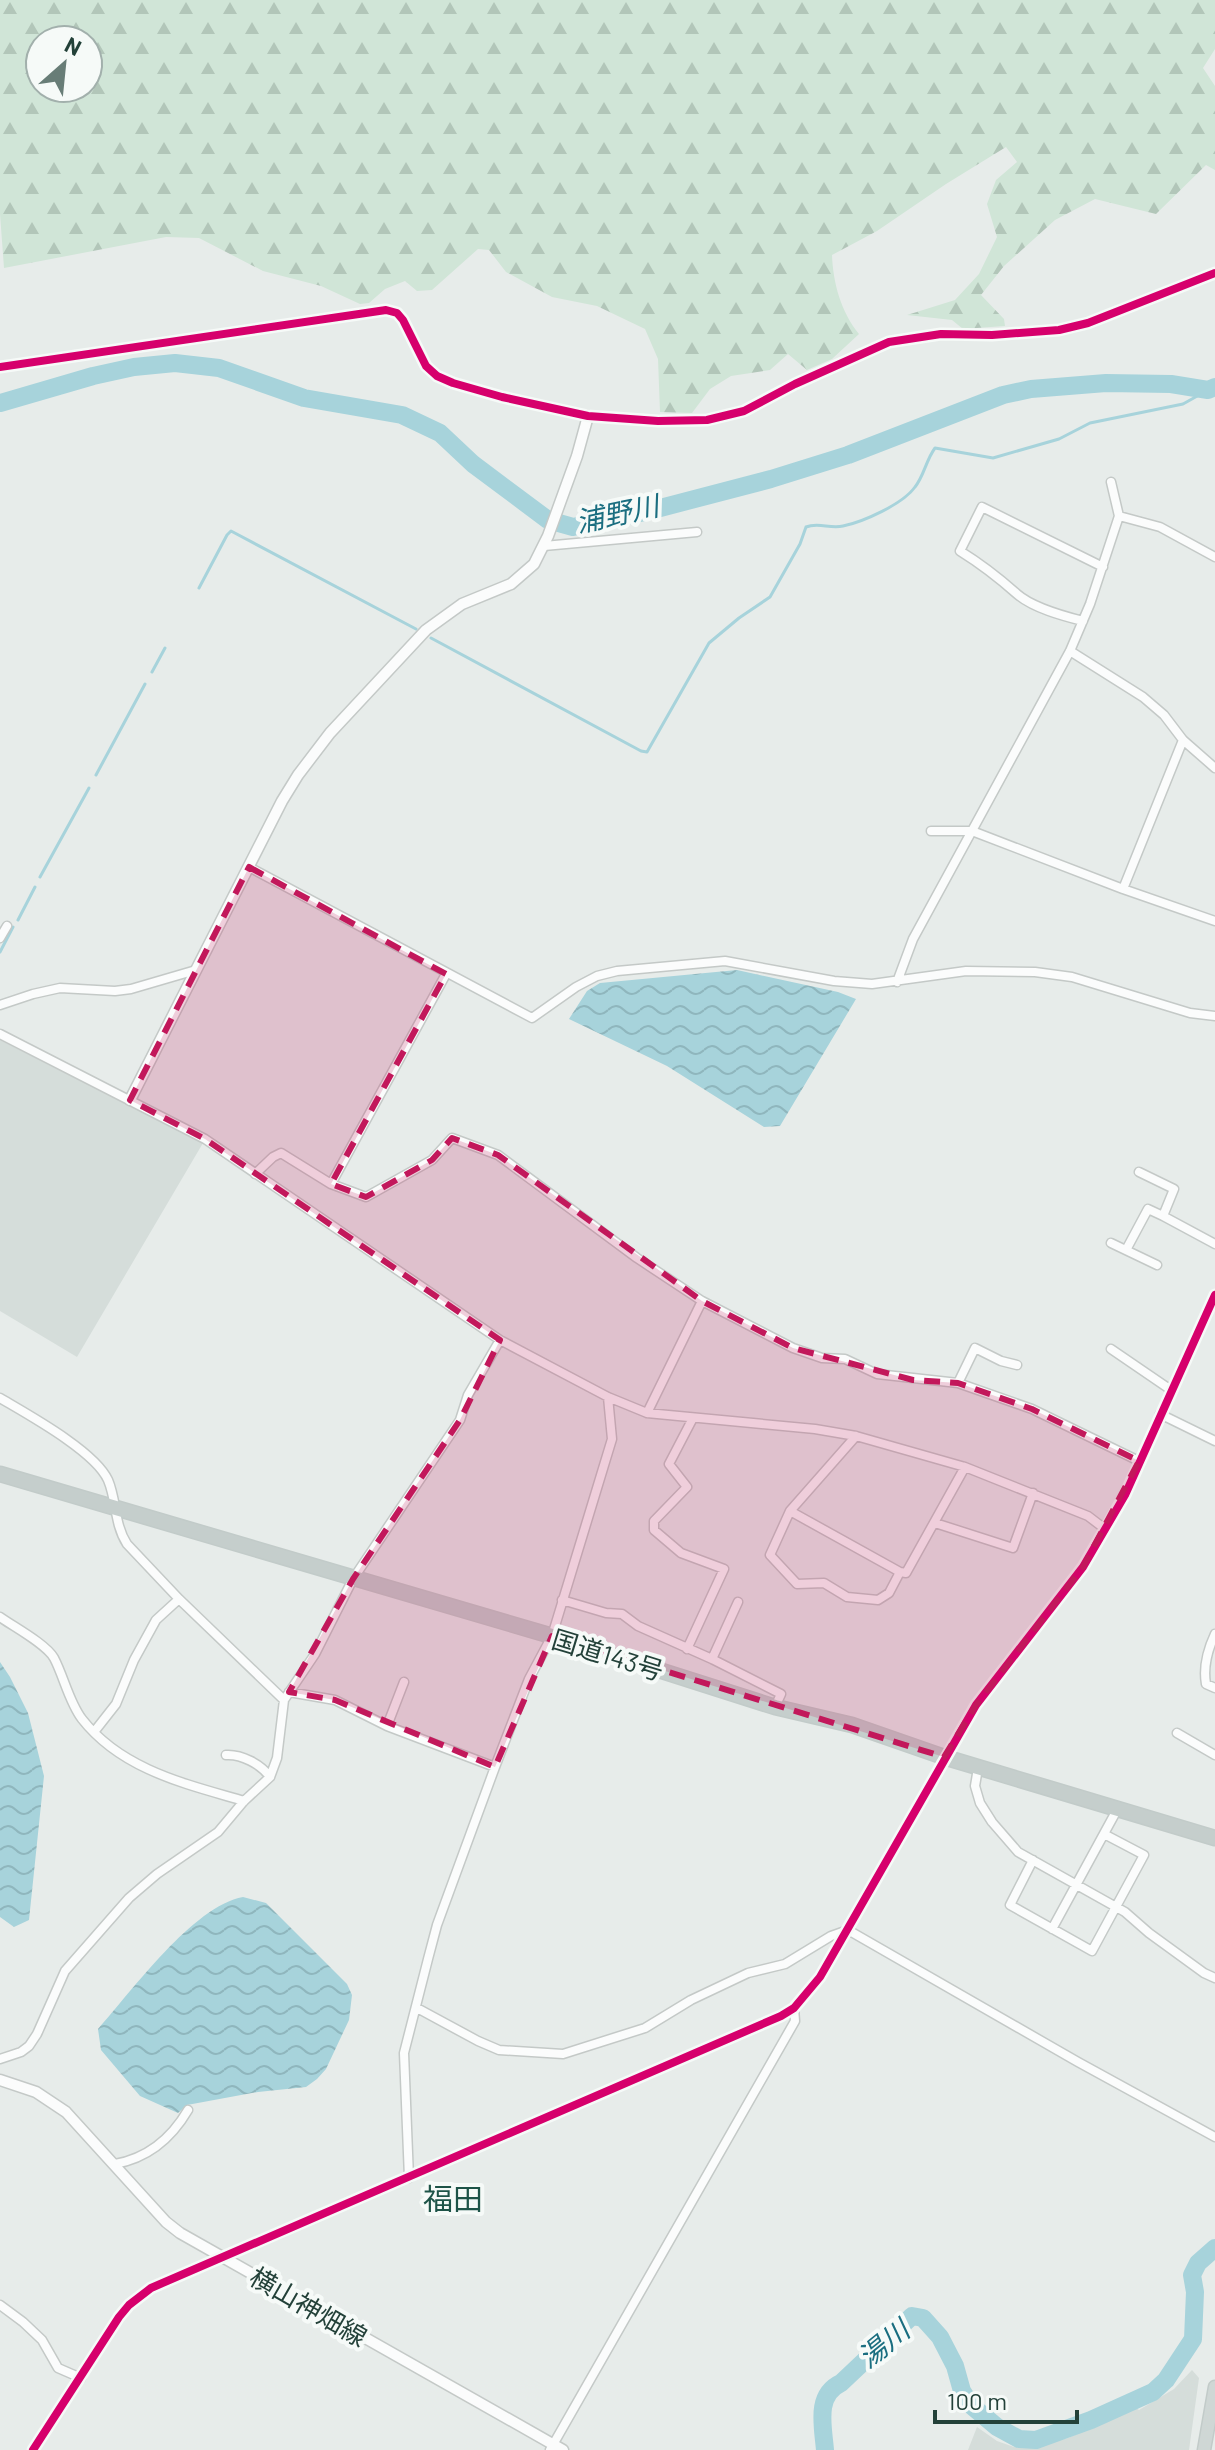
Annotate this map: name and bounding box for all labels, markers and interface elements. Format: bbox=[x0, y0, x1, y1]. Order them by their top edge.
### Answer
north arrow bbox=[24, 24, 104, 104]
text: N bbox=[61, 30, 86, 60]
water label: 浦野川 bbox=[572, 487, 665, 538]
street label: 国道143号 bbox=[549, 1622, 667, 1686]
district label: 福田 bbox=[423, 2180, 483, 2216]
street label: 横山神畑線 bbox=[245, 2260, 373, 2352]
water label: 湯川 bbox=[851, 2310, 918, 2374]
scale bar bbox=[935, 2374, 1077, 2424]
text: 100 m bbox=[947, 2386, 1007, 2415]

